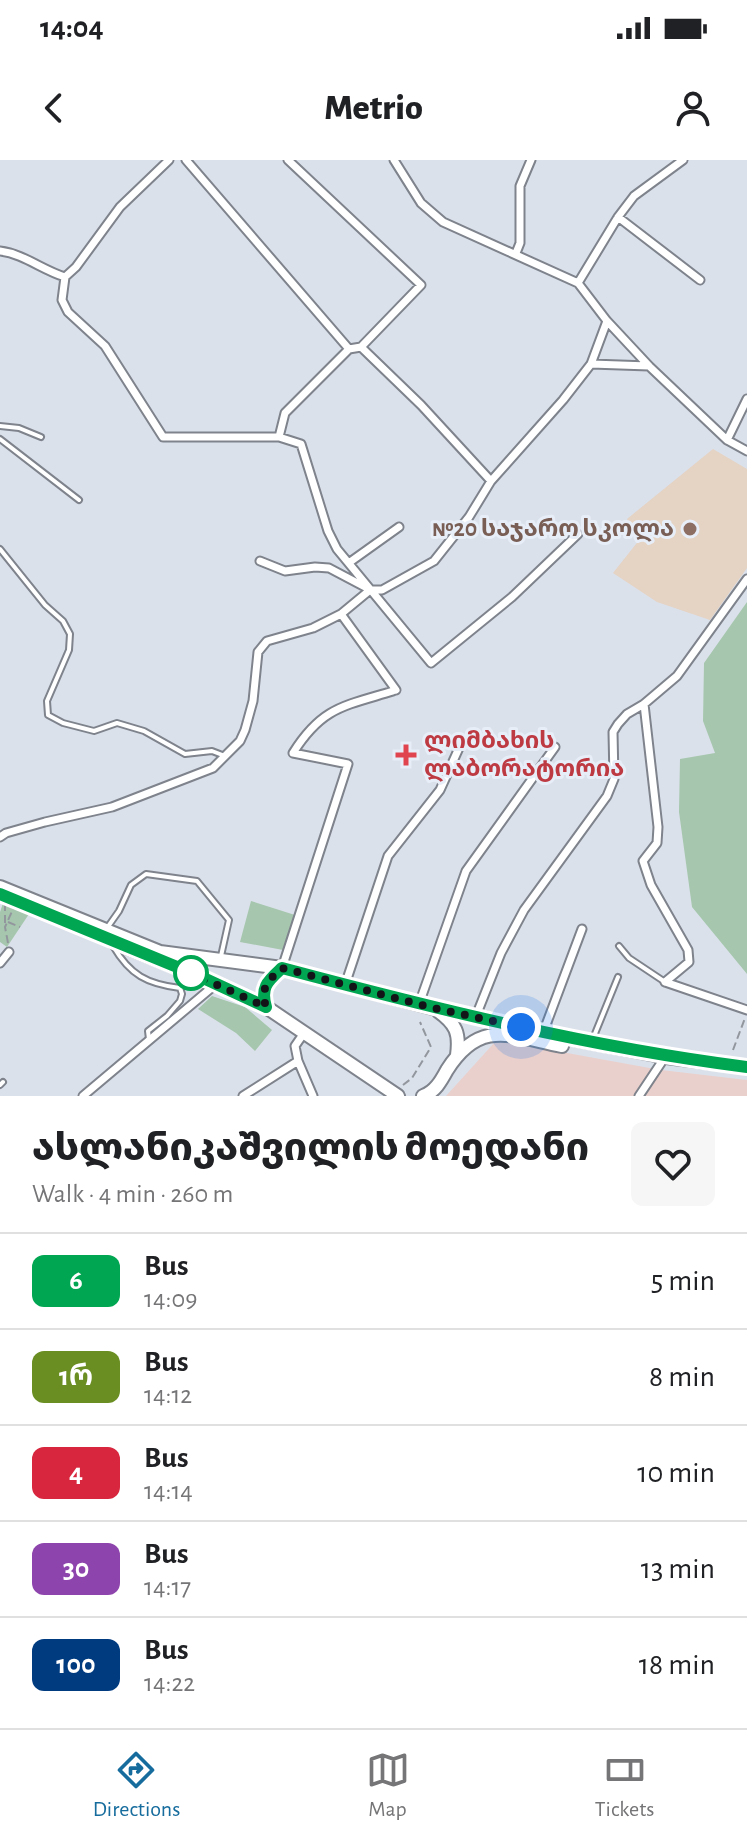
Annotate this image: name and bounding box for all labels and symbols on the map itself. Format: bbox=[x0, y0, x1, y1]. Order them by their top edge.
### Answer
place label: №20 საჯარო სკოლა bbox=[432, 517, 674, 542]
marker: №20 საჯარო სკოლა bbox=[681, 520, 699, 538]
place label: ლიმბახის ლაბორატორია bbox=[424, 729, 624, 782]
marker: ლიმბახის ლაბორატორია bbox=[395, 744, 417, 766]
unlabelled marker bbox=[174, 956, 208, 990]
your location bbox=[501, 1007, 541, 1047]

